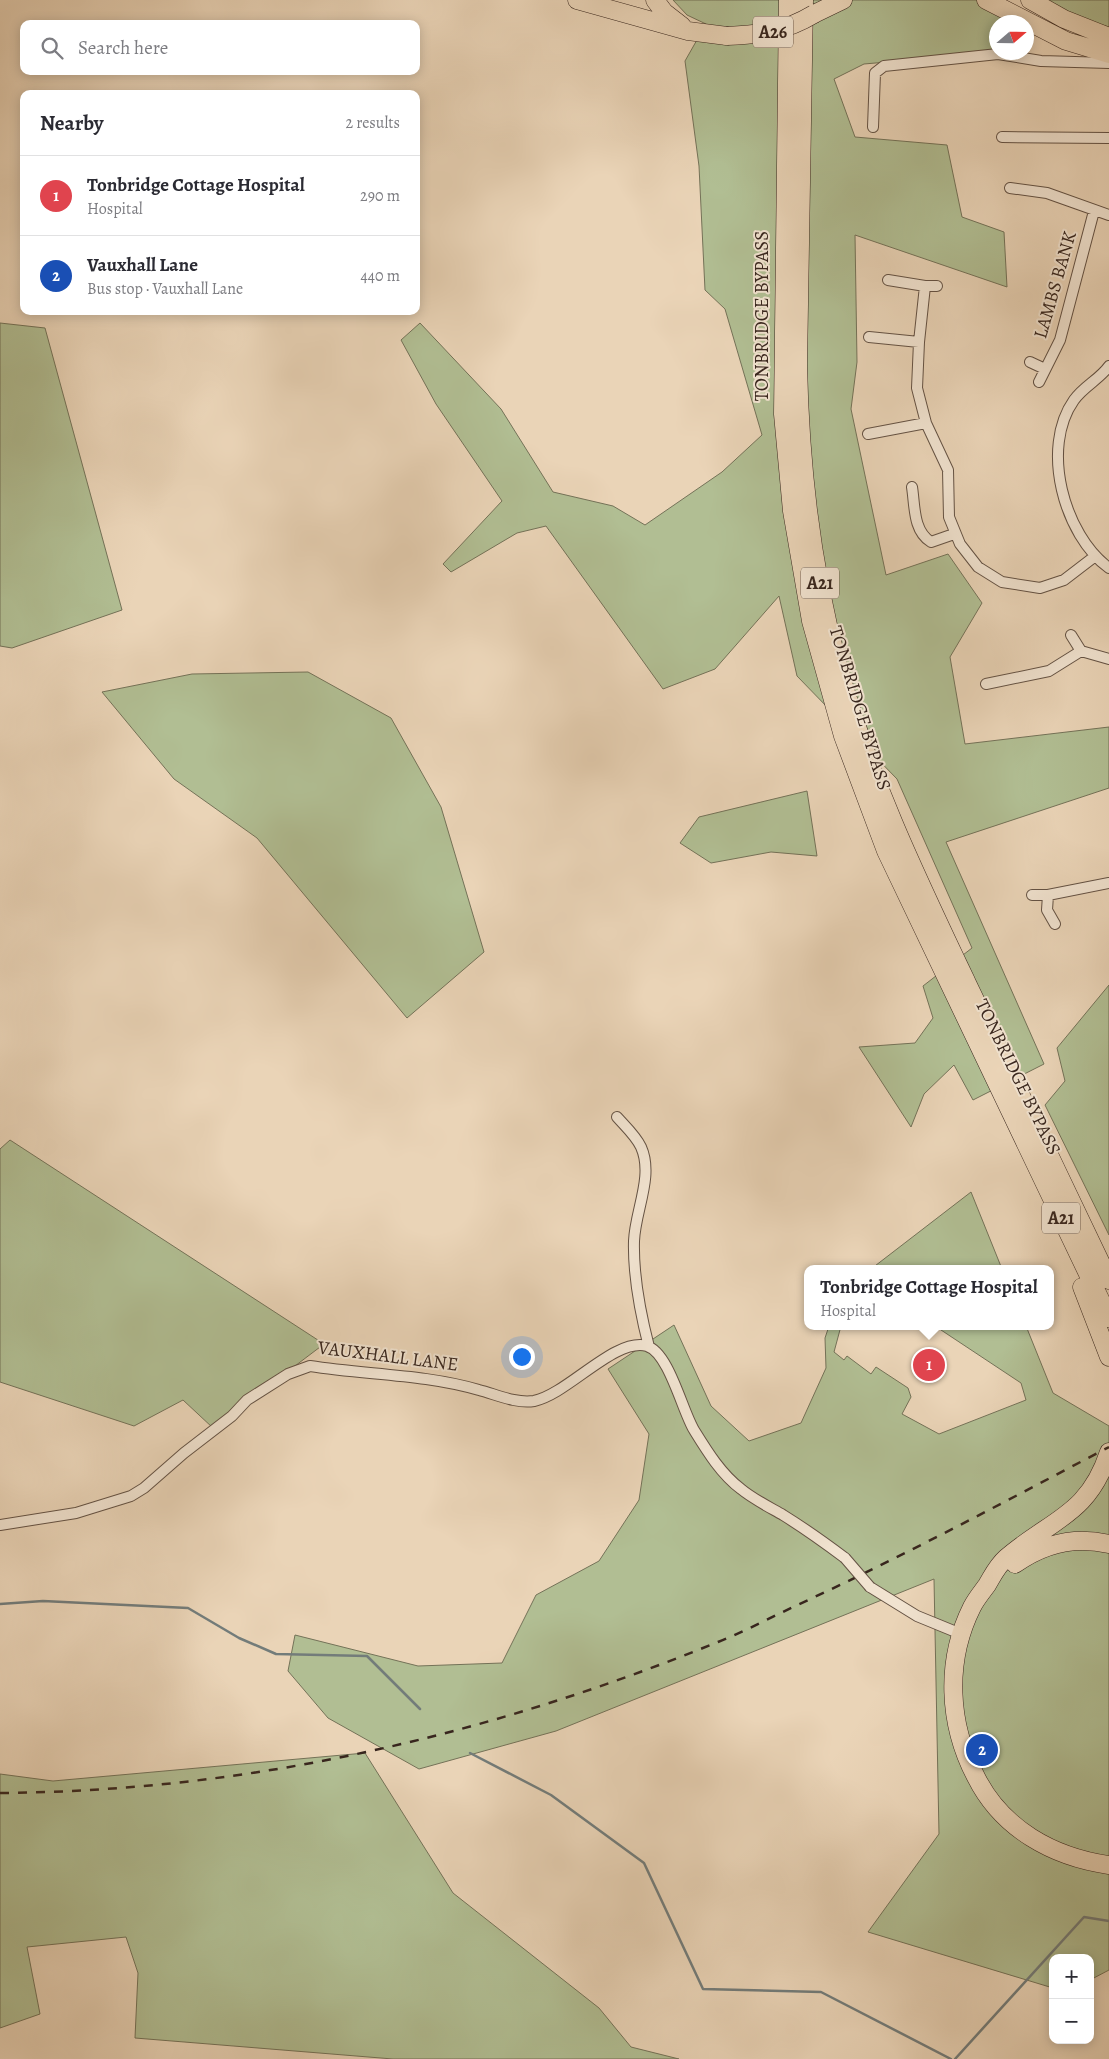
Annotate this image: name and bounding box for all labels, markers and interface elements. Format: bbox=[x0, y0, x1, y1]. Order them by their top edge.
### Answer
north arrow bbox=[989, 15, 1034, 60]
road number: A26 bbox=[753, 16, 793, 48]
search box bbox=[20, 20, 420, 75]
icon: search bbox=[38, 34, 66, 62]
text: Search here bbox=[78, 35, 168, 61]
text: Nearby bbox=[40, 109, 103, 137]
text: 2 results bbox=[345, 112, 400, 134]
text: Tonbridge Cottage Hospital bbox=[87, 172, 305, 198]
text: 1 bbox=[53, 185, 59, 207]
text: 290 m bbox=[360, 185, 400, 207]
text: Hospital bbox=[87, 198, 143, 220]
street label: LAMBS BANK bbox=[1027, 228, 1083, 342]
street label: TONBRIDGE BYPASS bbox=[749, 231, 775, 401]
text: Vauxhall Lane bbox=[87, 252, 198, 278]
text: 2 bbox=[52, 265, 60, 287]
text: 440 m bbox=[360, 265, 400, 287]
text: Bus stop · Vauxhall Lane bbox=[87, 278, 243, 300]
road number: A21 bbox=[801, 568, 839, 598]
street label: TONBRIDGE BYPASS bbox=[823, 623, 897, 793]
street label: TONBRIDGE BYPASS bbox=[969, 995, 1067, 1159]
road number: A21 bbox=[1042, 1202, 1080, 1234]
popup bbox=[804, 1265, 1054, 1330]
text: Tonbridge Cottage Hospital bbox=[820, 1274, 1038, 1300]
text: Hospital bbox=[820, 1300, 876, 1322]
street label: VAUXHALL LANE bbox=[315, 1334, 460, 1377]
your location bbox=[509, 1344, 535, 1370]
pin: 1 bbox=[913, 1346, 945, 1384]
pin: 2 bbox=[966, 1731, 998, 1769]
map controls bbox=[1049, 1954, 1094, 2044]
button: + bbox=[1049, 1954, 1094, 1999]
button: − bbox=[1049, 1999, 1094, 2044]

